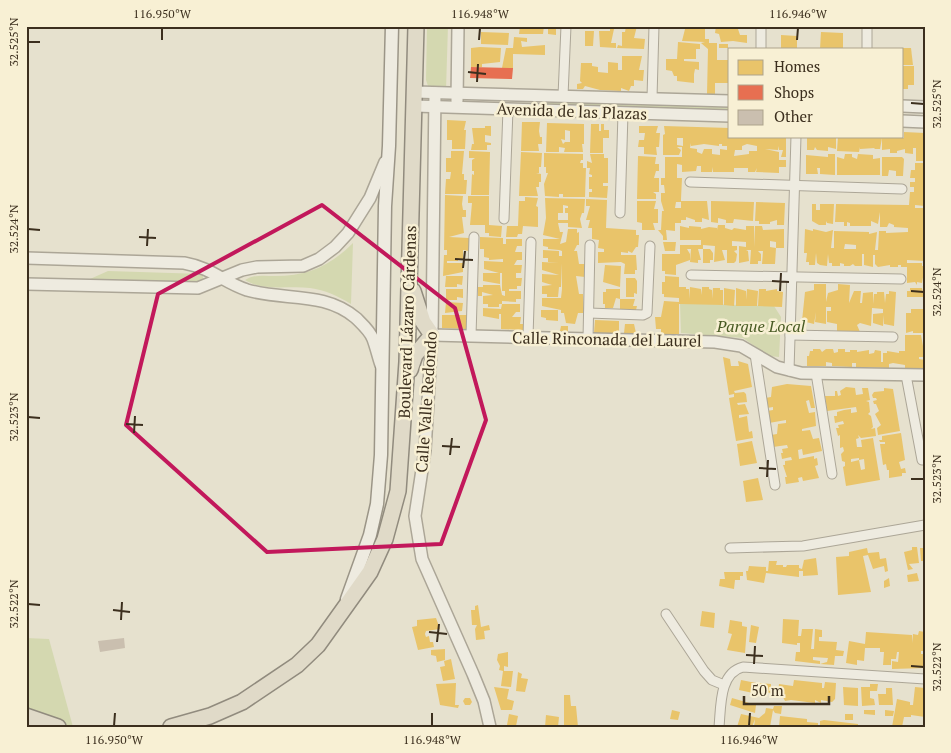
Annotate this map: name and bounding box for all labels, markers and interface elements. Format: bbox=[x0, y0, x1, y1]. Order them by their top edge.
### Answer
text: 116.950°W bbox=[133, 6, 192, 21]
text: 116.948°W bbox=[451, 6, 510, 21]
text: 116.946°W bbox=[769, 6, 828, 21]
text: 32.525°N bbox=[6, 17, 21, 67]
legend bbox=[728, 48, 904, 138]
text: Homes bbox=[774, 56, 820, 76]
text: 32.525°N bbox=[929, 79, 944, 129]
text: Shops bbox=[774, 82, 814, 102]
street label: Avenida de las Plazas bbox=[496, 97, 648, 125]
text: Other bbox=[774, 106, 813, 126]
text: 32.524°N bbox=[6, 204, 21, 254]
street label: Boulevard Lázaro Cárdenas bbox=[393, 225, 421, 419]
text: 32.524°N bbox=[929, 267, 944, 317]
park label: Parque Local bbox=[716, 315, 806, 337]
street label: Calle Rinconada del Laurel bbox=[512, 326, 702, 352]
street label: Calle Valle Redondo bbox=[410, 330, 442, 473]
text: 32.523°N bbox=[6, 392, 21, 442]
text: 32.523°N bbox=[929, 454, 944, 504]
text: 32.522°N bbox=[6, 579, 21, 629]
text: 32.522°N bbox=[929, 642, 944, 692]
scale bar bbox=[744, 673, 828, 705]
text: 50 m bbox=[751, 680, 784, 700]
text: 116.950°W bbox=[85, 732, 144, 747]
text: 116.948°W bbox=[403, 732, 462, 747]
text: 116.946°W bbox=[720, 732, 779, 747]

